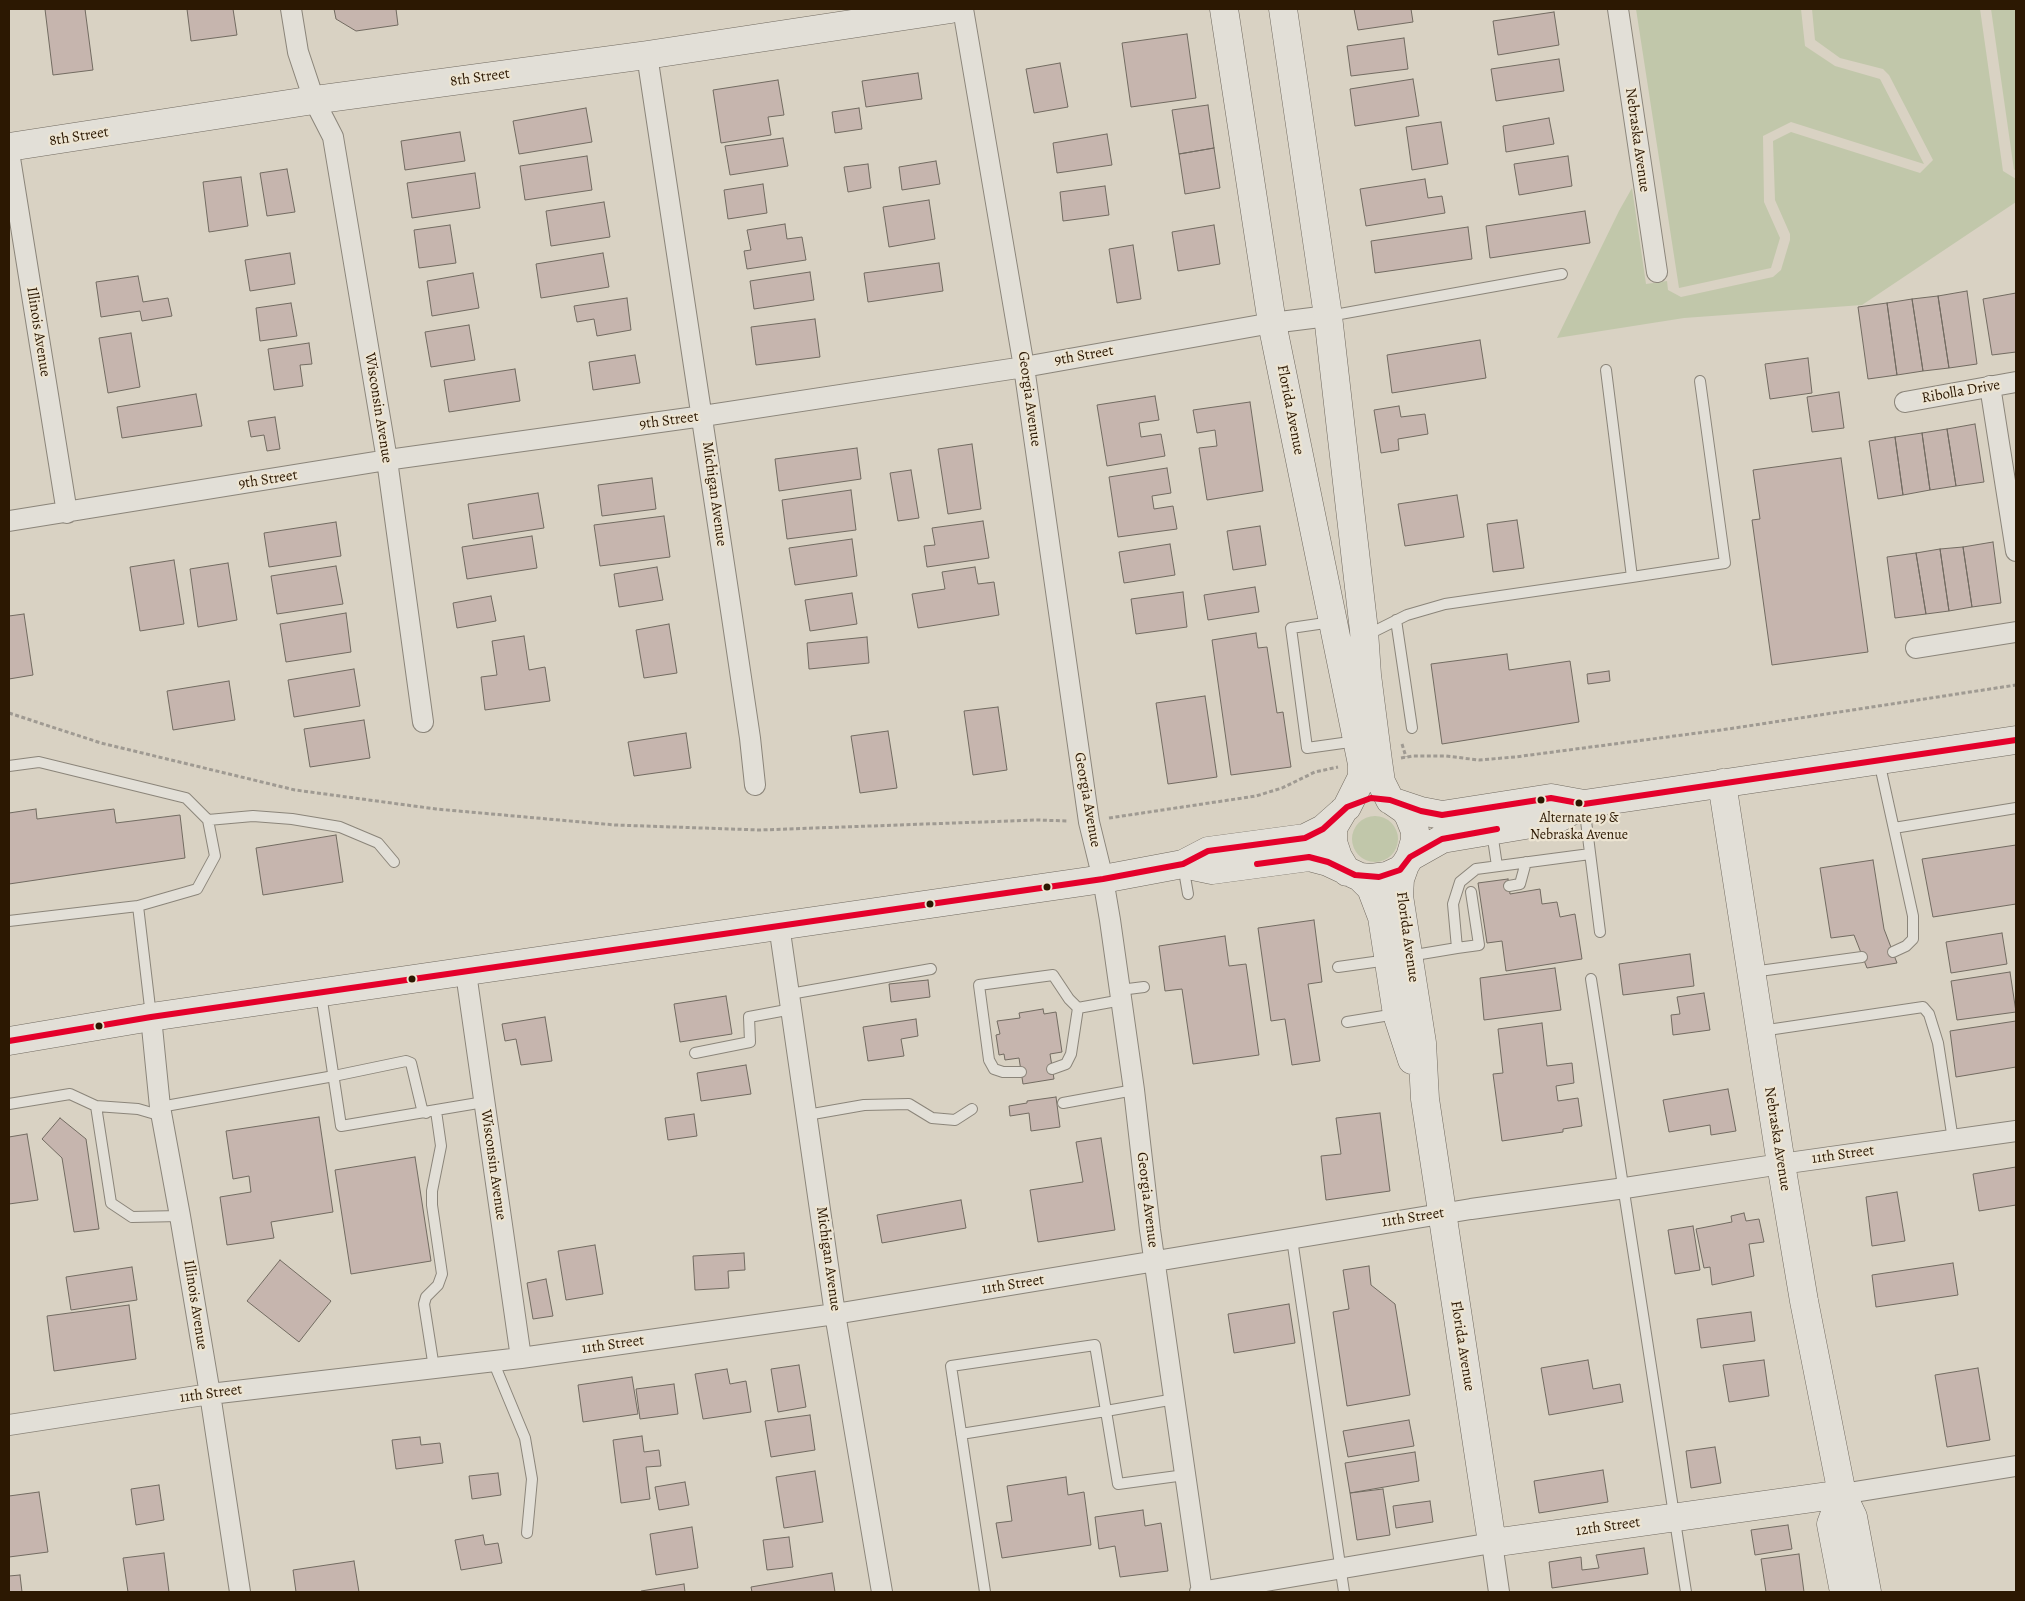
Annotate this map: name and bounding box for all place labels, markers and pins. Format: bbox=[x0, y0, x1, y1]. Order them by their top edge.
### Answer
unlabelled marker bbox=[1536, 795, 1546, 805]
marker: Alternate 19 & Nebraska Avenue bbox=[1574, 798, 1584, 808]
place label: Alternate 19 & Nebraska Avenue bbox=[1530, 811, 1628, 844]
unlabelled marker bbox=[1042, 882, 1052, 892]
unlabelled marker bbox=[925, 899, 935, 909]
unlabelled marker bbox=[407, 974, 417, 984]
unlabelled marker bbox=[94, 1021, 104, 1031]

